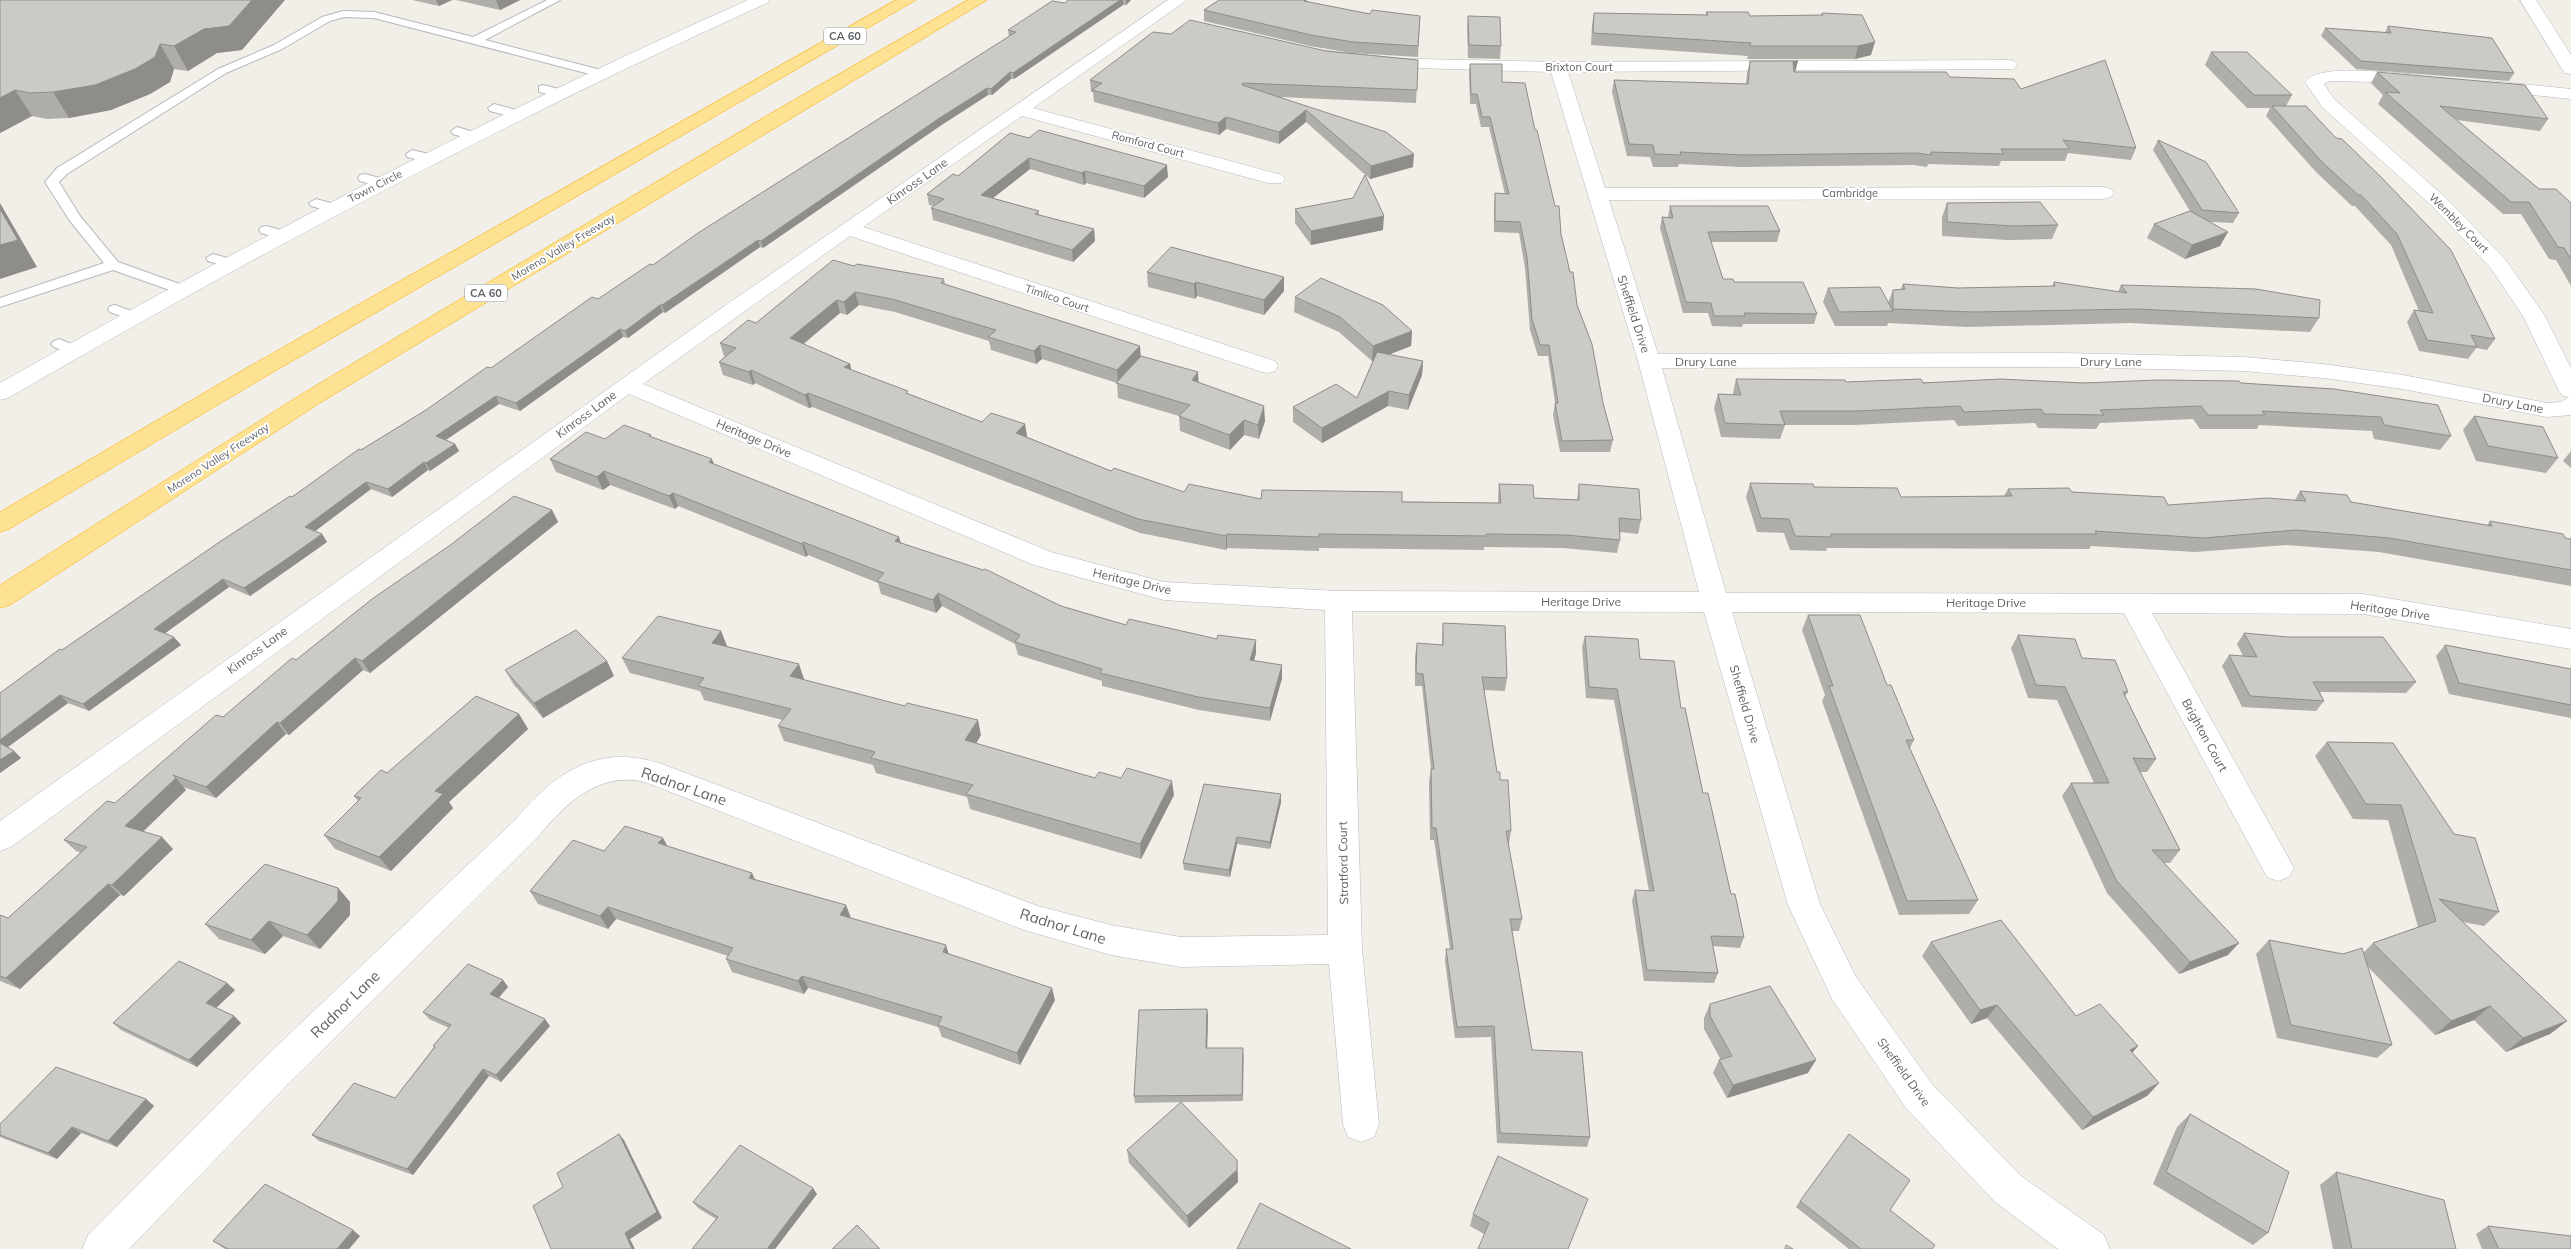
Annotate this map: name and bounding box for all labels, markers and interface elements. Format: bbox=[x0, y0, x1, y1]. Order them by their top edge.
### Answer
road number: CA 60 bbox=[824, 28, 866, 44]
street label: Brixton Court bbox=[1545, 60, 1613, 74]
street label: Romford Court bbox=[1110, 128, 1186, 160]
street label: Kinross Lane bbox=[884, 155, 950, 207]
street label: Town Circle bbox=[346, 166, 404, 206]
street label: Cambridge bbox=[1822, 186, 1878, 200]
street label: Wembley Court bbox=[2426, 190, 2492, 256]
street label: Moreno Valley Freeway bbox=[509, 210, 618, 284]
street label: Sheffield Drive bbox=[1614, 273, 1654, 355]
street label: Timlico Court bbox=[1023, 281, 1091, 315]
road number: CA 60 bbox=[465, 284, 507, 302]
street label: Drury Lane bbox=[1675, 354, 1737, 369]
street label: Drury Lane bbox=[2080, 354, 2142, 369]
street label: Kinross Lane bbox=[553, 387, 619, 441]
street label: Drury Lane bbox=[2481, 390, 2545, 416]
street label: Heritage Drive bbox=[714, 415, 794, 461]
street label: Moreno Valley Freeway bbox=[165, 420, 272, 496]
street label: Heritage Drive bbox=[1091, 565, 1173, 597]
street label: Heritage Drive bbox=[1541, 594, 1621, 609]
street label: Heritage Drive bbox=[1946, 595, 2026, 610]
street label: Heritage Drive bbox=[2349, 597, 2431, 623]
street label: Kinross Lane bbox=[224, 623, 290, 677]
street label: Sheffield Drive bbox=[1727, 663, 1763, 745]
street label: Brighton Court bbox=[2179, 696, 2231, 774]
street label: Radnor Lane bbox=[639, 762, 729, 810]
street label: Stratford Court bbox=[1335, 821, 1351, 905]
street label: Radnor Lane bbox=[1018, 904, 1108, 948]
street label: Radnor Lane bbox=[306, 966, 384, 1042]
street label: Sheffield Drive bbox=[1874, 1035, 1934, 1109]

